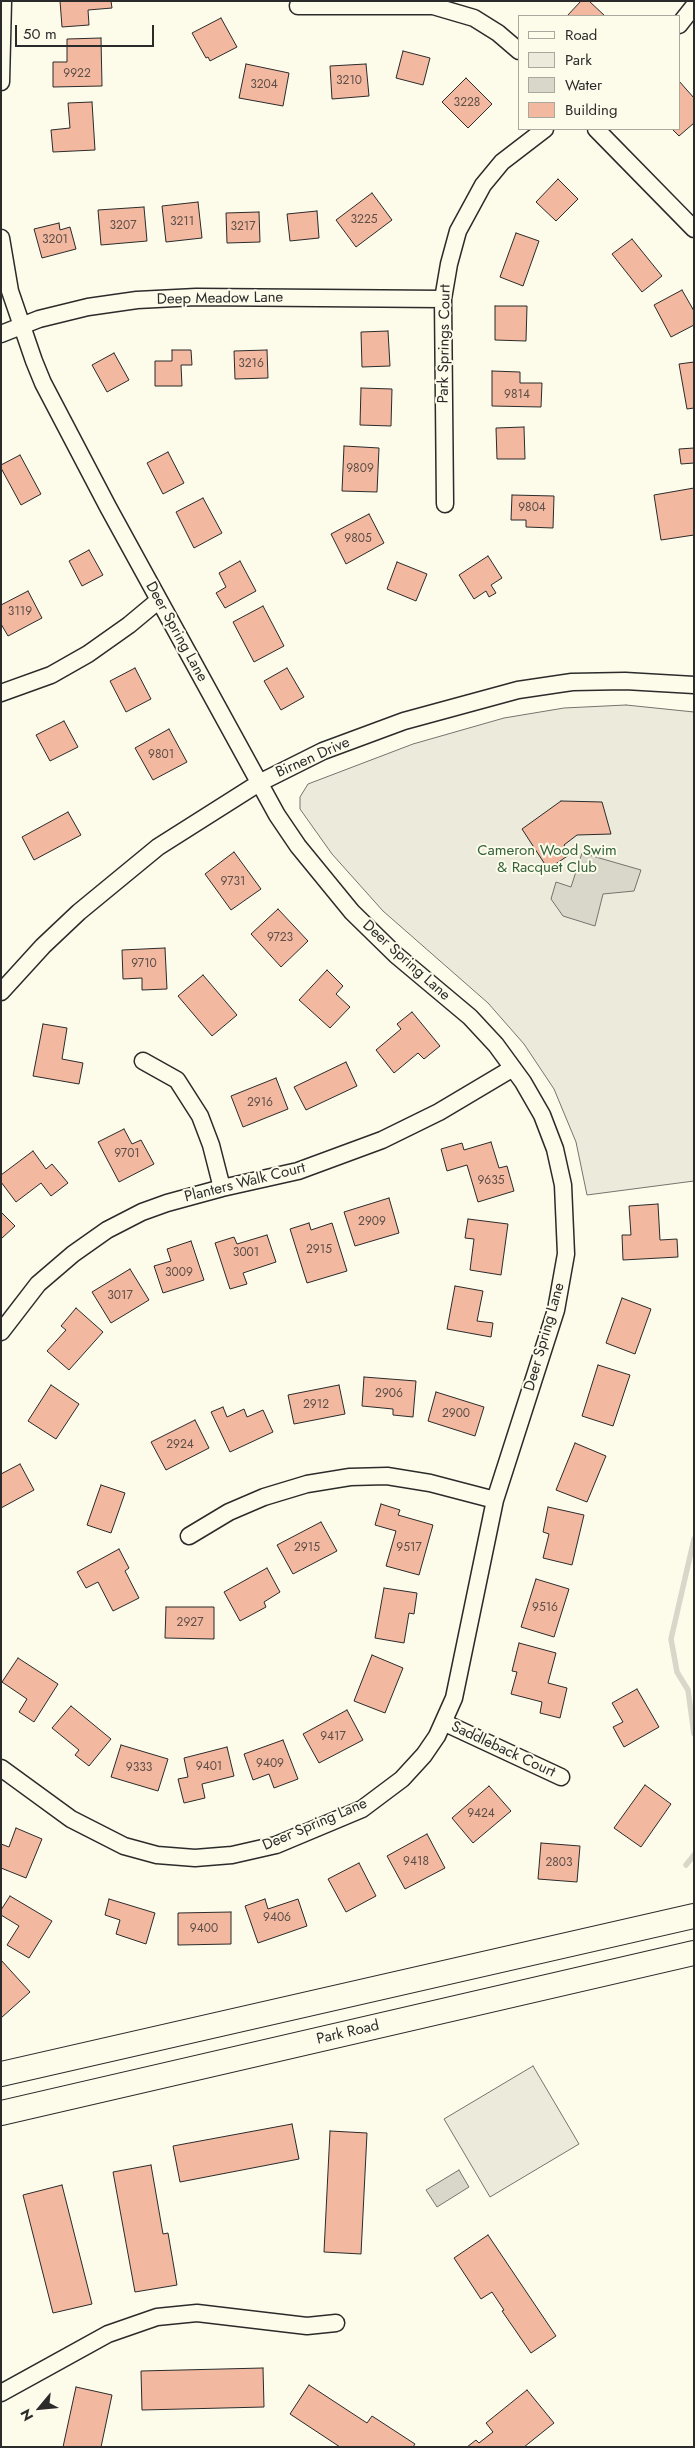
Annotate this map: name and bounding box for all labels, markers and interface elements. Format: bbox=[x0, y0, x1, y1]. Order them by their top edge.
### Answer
scale bar bbox=[18, 15, 156, 47]
legend bbox=[518, 15, 680, 130]
text: 50 m bbox=[23, 23, 57, 45]
text: Road bbox=[565, 24, 597, 46]
text: Park bbox=[565, 49, 592, 71]
house number: 9922 bbox=[63, 67, 91, 81]
house number: 3210 bbox=[336, 74, 362, 88]
text: Water bbox=[565, 74, 602, 96]
house number: 3204 bbox=[250, 78, 278, 92]
house number: 3228 bbox=[454, 96, 480, 110]
text: Building bbox=[565, 99, 617, 121]
house number: 3225 bbox=[351, 213, 377, 227]
house number: 3211 bbox=[170, 215, 194, 229]
house number: 3207 bbox=[110, 219, 136, 233]
house number: 3217 bbox=[230, 220, 256, 234]
house number: 3201 bbox=[42, 233, 68, 247]
street label: Park Springs Court bbox=[435, 284, 455, 404]
street label: Deep Meadow Lane bbox=[157, 289, 283, 309]
house number: 3216 bbox=[238, 357, 264, 371]
house number: 9814 bbox=[504, 388, 530, 402]
house number: 9809 bbox=[346, 462, 374, 476]
house number: 9804 bbox=[518, 501, 546, 515]
house number: 9805 bbox=[344, 532, 372, 546]
street label: Deer Spring Lane bbox=[141, 579, 211, 685]
house number: 3119 bbox=[8, 605, 32, 619]
street label: Birnen Drive bbox=[273, 734, 353, 782]
house number: 9801 bbox=[148, 748, 174, 762]
park label: Cameron Wood Swim & Racquet Club bbox=[477, 842, 617, 877]
house number: 9731 bbox=[221, 875, 245, 889]
street label: Deer Spring Lane bbox=[359, 917, 453, 1005]
house number: 9723 bbox=[267, 931, 293, 945]
house number: 9710 bbox=[131, 957, 157, 971]
house number: 2916 bbox=[247, 1096, 273, 1110]
house number: 9701 bbox=[114, 1147, 140, 1161]
street label: Planters Walk Court bbox=[183, 1159, 307, 1207]
house number: 9635 bbox=[477, 1174, 505, 1188]
house number: 2909 bbox=[358, 1215, 386, 1229]
house number: 2915 bbox=[306, 1243, 332, 1257]
house number: 3001 bbox=[233, 1246, 259, 1260]
house number: 3009 bbox=[165, 1266, 193, 1280]
street label: Deer Spring Lane bbox=[521, 1281, 569, 1393]
house number: 3017 bbox=[107, 1289, 133, 1303]
house number: 2906 bbox=[375, 1387, 403, 1401]
house number: 2912 bbox=[303, 1398, 329, 1412]
house number: 2900 bbox=[442, 1407, 470, 1421]
house number: 2924 bbox=[166, 1438, 194, 1452]
house number: 2915 bbox=[294, 1541, 320, 1555]
house number: 9517 bbox=[396, 1541, 422, 1555]
house number: 9516 bbox=[532, 1601, 558, 1615]
house number: 2927 bbox=[177, 1616, 203, 1630]
street label: Saddleback Court bbox=[448, 1718, 558, 1782]
house number: 9417 bbox=[320, 1730, 346, 1744]
house number: 9409 bbox=[256, 1757, 284, 1771]
house number: 9401 bbox=[196, 1760, 222, 1774]
house number: 9333 bbox=[126, 1761, 152, 1775]
street label: Deer Spring Lane bbox=[260, 1795, 370, 1855]
house number: 9424 bbox=[467, 1807, 495, 1821]
house number: 9418 bbox=[403, 1855, 429, 1869]
house number: 2803 bbox=[545, 1856, 573, 1870]
house number: 9406 bbox=[263, 1911, 291, 1925]
house number: 9400 bbox=[190, 1922, 218, 1936]
street label: Park Road bbox=[315, 2017, 381, 2049]
north arrow bbox=[15, 2383, 65, 2433]
text: N bbox=[15, 2405, 38, 2425]

